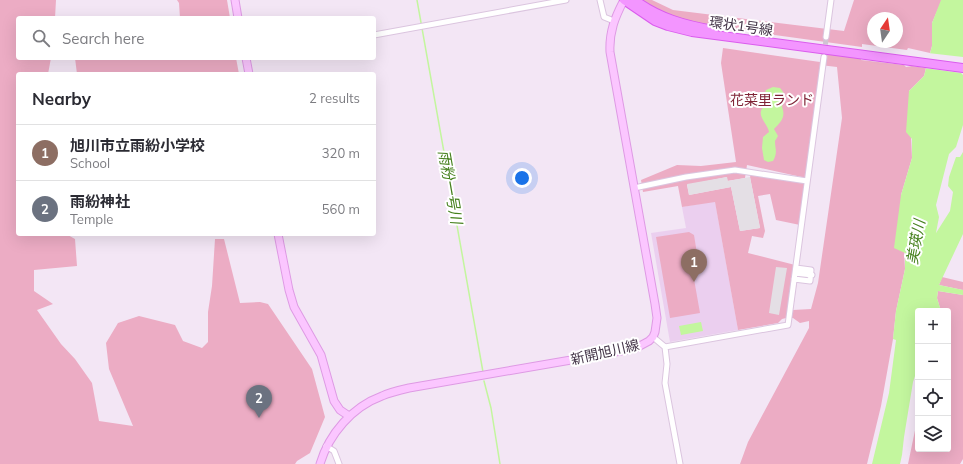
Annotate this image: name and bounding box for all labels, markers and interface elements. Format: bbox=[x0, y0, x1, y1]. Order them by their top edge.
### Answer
north arrow bbox=[867, 12, 903, 48]
street label: 環状1号線 bbox=[708, 13, 774, 39]
search box bbox=[16, 16, 376, 60]
icon: search bbox=[30, 27, 52, 49]
text: Search here bbox=[62, 29, 144, 48]
text: Nearby bbox=[32, 88, 91, 109]
text: 2 results bbox=[309, 90, 360, 106]
park label: 花菜里ランド bbox=[730, 91, 814, 109]
text: 旭川市立雨紛小学校 bbox=[70, 136, 205, 155]
text: 1 bbox=[41, 145, 49, 161]
text: 320 m bbox=[322, 145, 360, 161]
water label: 雨粉一号川 bbox=[435, 148, 467, 227]
text: School bbox=[70, 155, 110, 171]
your location bbox=[512, 168, 532, 188]
text: 雨紛神社 bbox=[70, 192, 130, 211]
text: 2 bbox=[41, 201, 49, 217]
text: 560 m bbox=[322, 201, 360, 217]
text: Temple bbox=[70, 211, 113, 227]
water label: 美瑛川 bbox=[902, 216, 929, 266]
pin: 1 bbox=[681, 249, 707, 282]
map controls bbox=[915, 308, 951, 452]
button: + bbox=[915, 308, 951, 344]
street label: 新開旭川線 bbox=[569, 335, 641, 369]
button: − bbox=[915, 344, 951, 380]
button: locate bbox=[915, 380, 951, 416]
pin: 2 bbox=[246, 385, 272, 418]
button: layers bbox=[915, 416, 951, 452]

